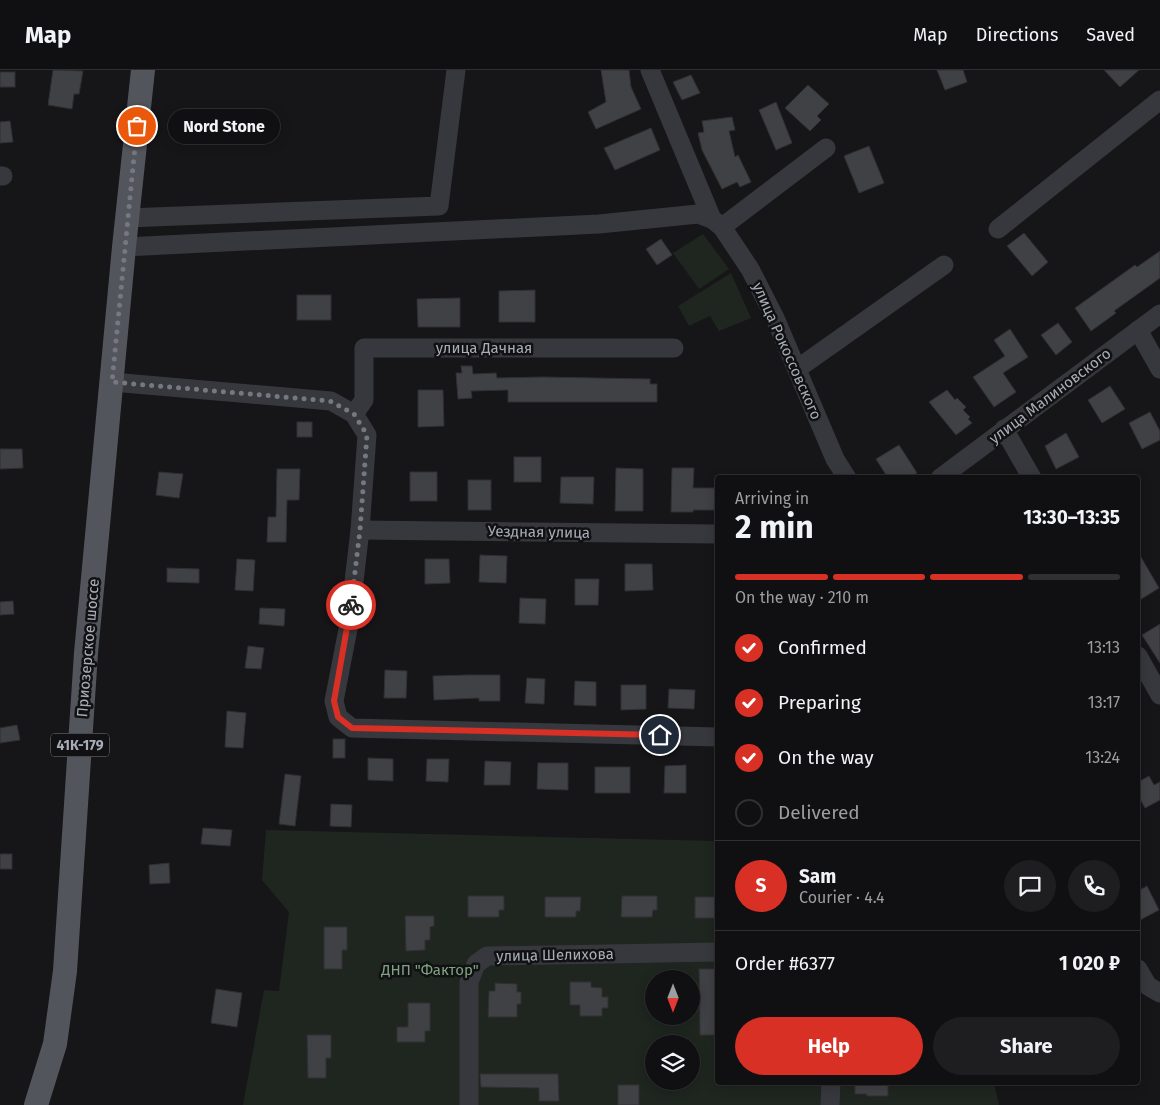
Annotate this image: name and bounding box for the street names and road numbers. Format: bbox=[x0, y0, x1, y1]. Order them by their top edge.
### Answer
street label: улица Рокоссовского bbox=[749, 280, 825, 422]
street label: улица Дачная bbox=[436, 339, 532, 357]
street label: улица Малиновского bbox=[986, 344, 1114, 448]
street label: Уездная улица bbox=[488, 522, 590, 542]
street label: Приозерское шоссе bbox=[73, 578, 103, 718]
road number: 41К-179 bbox=[51, 734, 109, 756]
street label: улица Шелихова bbox=[496, 945, 614, 965]

